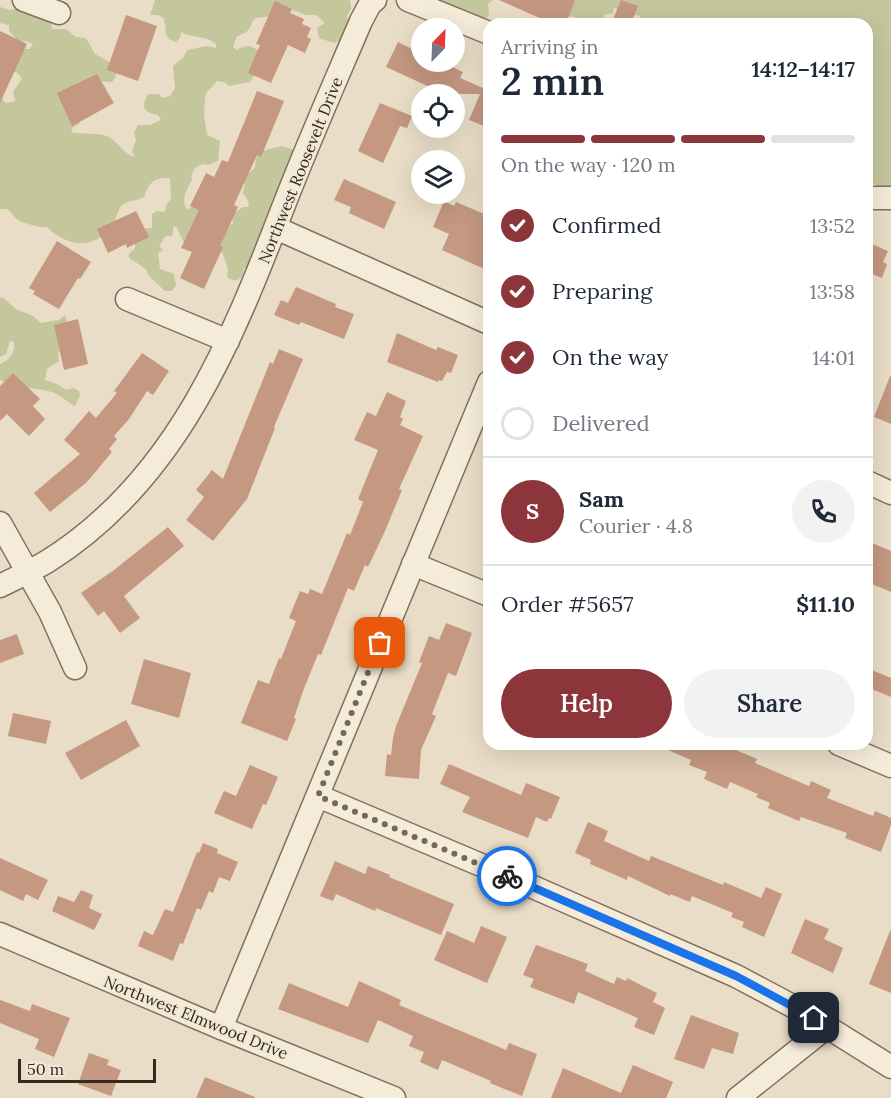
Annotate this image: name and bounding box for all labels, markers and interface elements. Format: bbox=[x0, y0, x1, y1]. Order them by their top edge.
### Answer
north arrow bbox=[411, 18, 465, 72]
map controls bbox=[411, 18, 465, 204]
text: Arriving in bbox=[501, 34, 598, 59]
text: 14:12–14:17 bbox=[751, 55, 855, 83]
text: 2 min bbox=[501, 56, 604, 106]
street label: Northwest Roosevelt Drive bbox=[253, 74, 347, 266]
button: locate bbox=[411, 84, 465, 138]
button: layers bbox=[411, 150, 465, 204]
text: On the way · 120 m bbox=[501, 152, 676, 177]
icon: check bbox=[501, 209, 534, 242]
text: Confirmed bbox=[552, 211, 661, 239]
text: 13:52 bbox=[810, 213, 855, 238]
icon: check bbox=[501, 275, 534, 308]
text: Preparing bbox=[552, 277, 652, 305]
text: 13:58 bbox=[809, 279, 855, 304]
icon: check bbox=[501, 341, 534, 374]
text: On the way bbox=[552, 343, 668, 371]
text: 14:01 bbox=[812, 345, 855, 370]
text: Delivered bbox=[552, 409, 650, 437]
button: phone bbox=[792, 480, 855, 543]
text: Sam bbox=[579, 485, 624, 513]
text: S bbox=[526, 497, 539, 525]
text: Courier · 4.8 bbox=[579, 513, 693, 538]
text: Order #5657 bbox=[501, 590, 633, 618]
text: $11.10 bbox=[796, 590, 855, 618]
pin bbox=[354, 617, 405, 668]
icon: bag bbox=[363, 626, 396, 659]
button: Help bbox=[501, 669, 672, 738]
button: Share bbox=[684, 669, 855, 738]
courier bbox=[477, 846, 537, 906]
icon: bike bbox=[491, 860, 524, 893]
street label: Northwest Elmwood Drive bbox=[101, 971, 291, 1063]
pin bbox=[788, 992, 839, 1043]
icon: home bbox=[797, 1001, 830, 1034]
scale bar bbox=[18, 1056, 156, 1084]
text: 50 m bbox=[27, 1059, 64, 1079]

